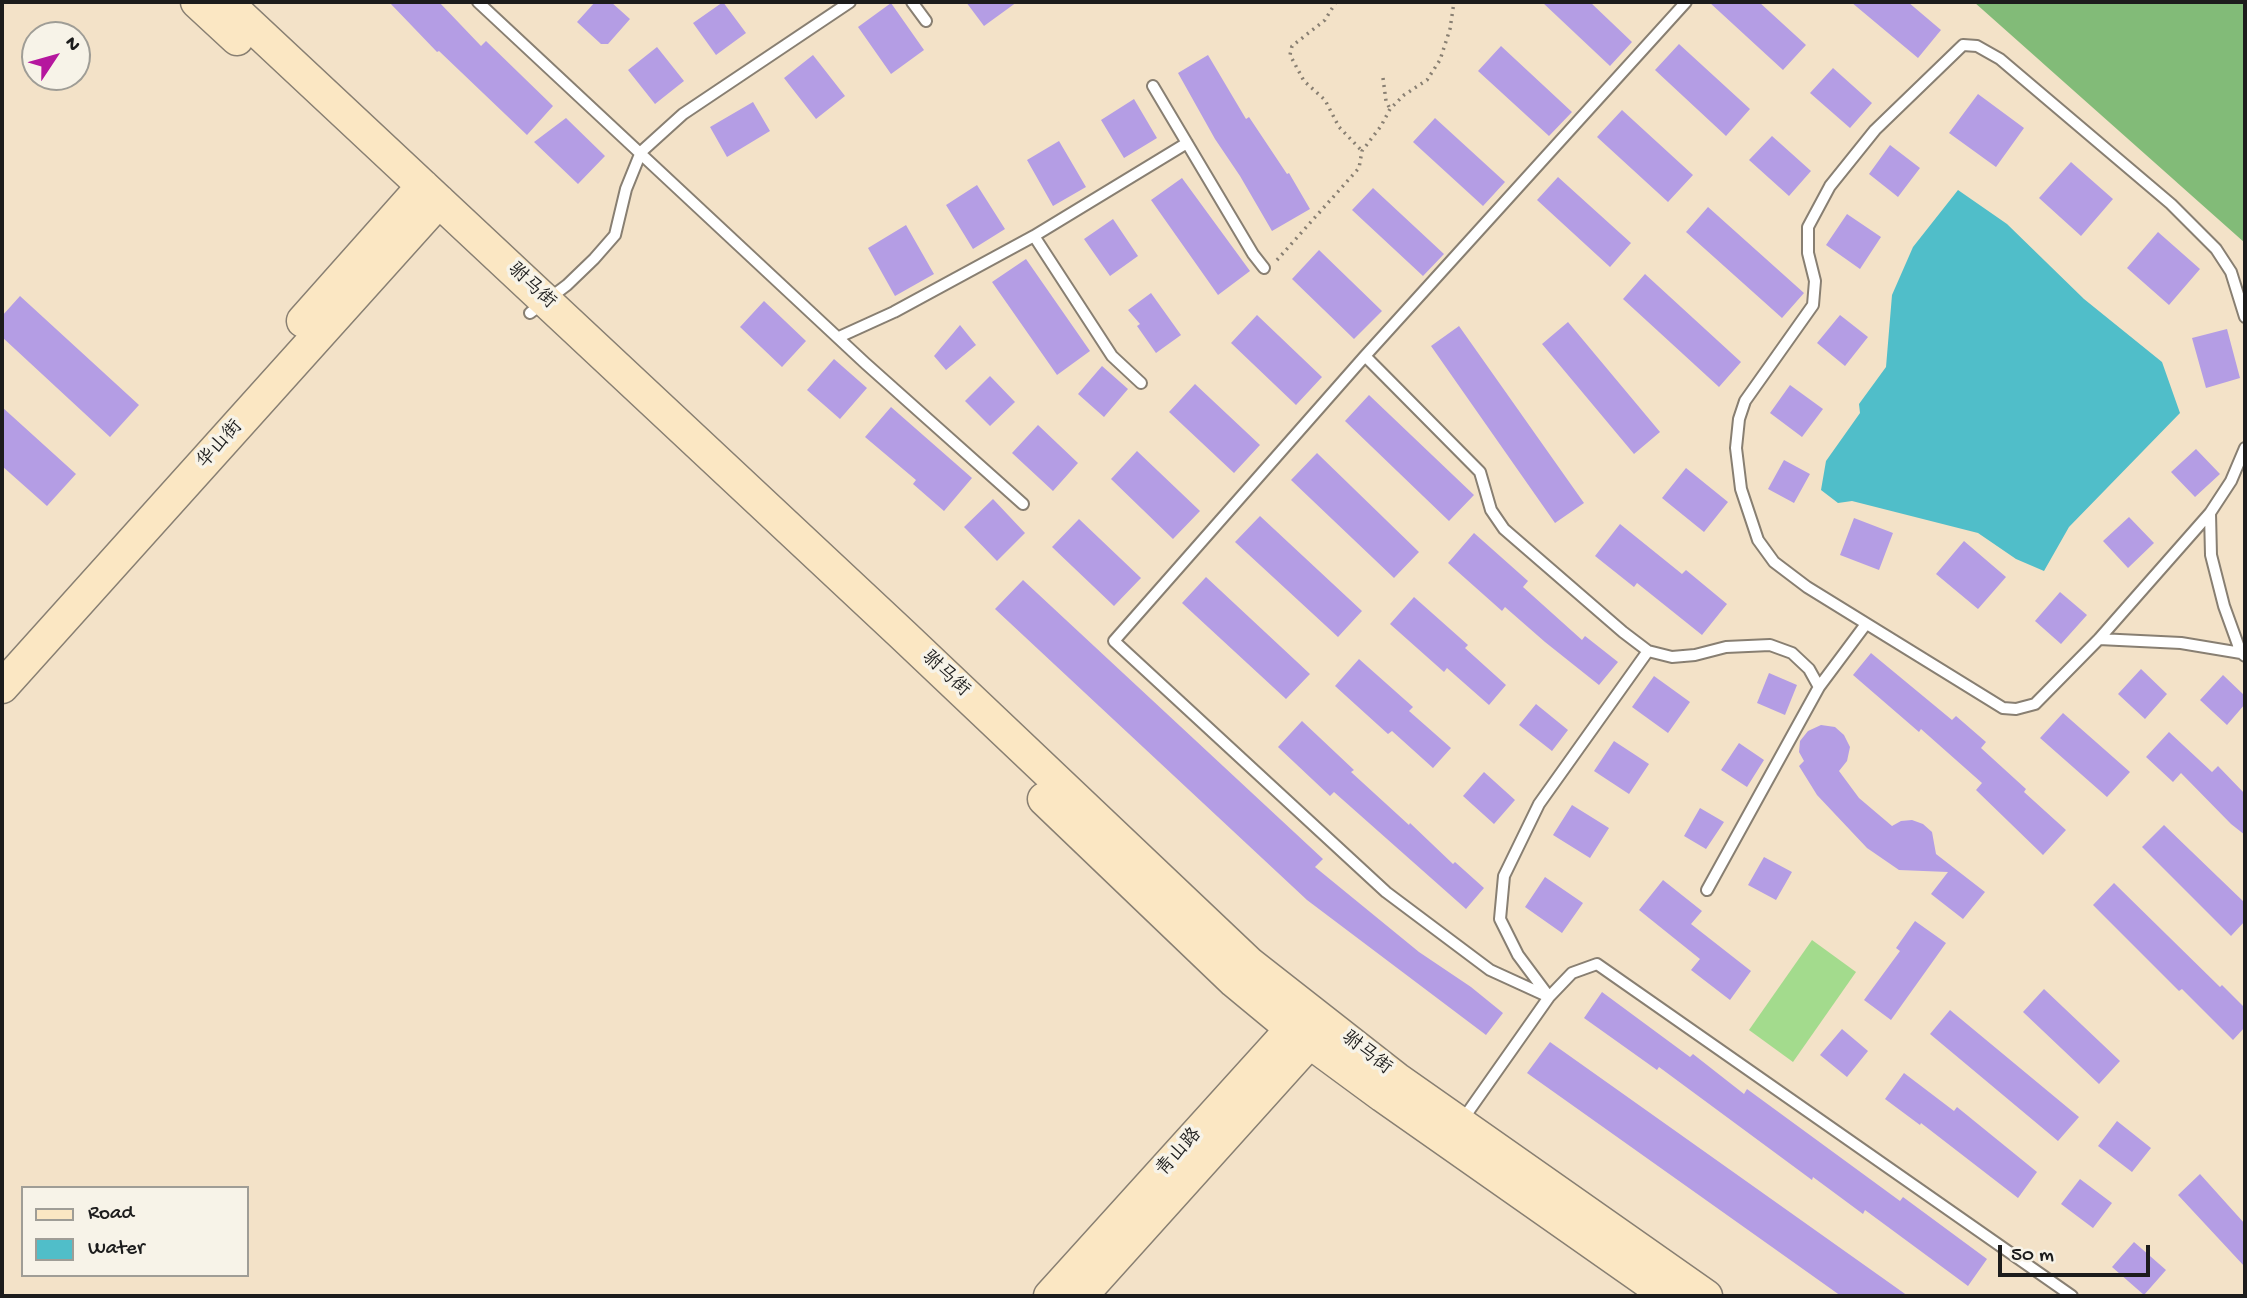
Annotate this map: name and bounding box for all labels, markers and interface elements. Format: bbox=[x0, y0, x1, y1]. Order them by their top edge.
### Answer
north arrow bbox=[21, 21, 91, 91]
text: N bbox=[59, 33, 85, 56]
street label: 驸马街 bbox=[502, 259, 560, 315]
street label: 华山街 bbox=[193, 416, 249, 474]
street label: 驸马街 bbox=[916, 647, 974, 703]
street label: 驸马街 bbox=[1337, 1027, 1395, 1081]
street label: 青山路 bbox=[1152, 1124, 1208, 1182]
legend bbox=[21, 1186, 248, 1277]
text: Road bbox=[88, 1202, 134, 1227]
scale bar bbox=[2002, 1232, 2154, 1276]
text: Water bbox=[88, 1237, 144, 1262]
text: 50 m bbox=[2011, 1244, 2054, 1269]

